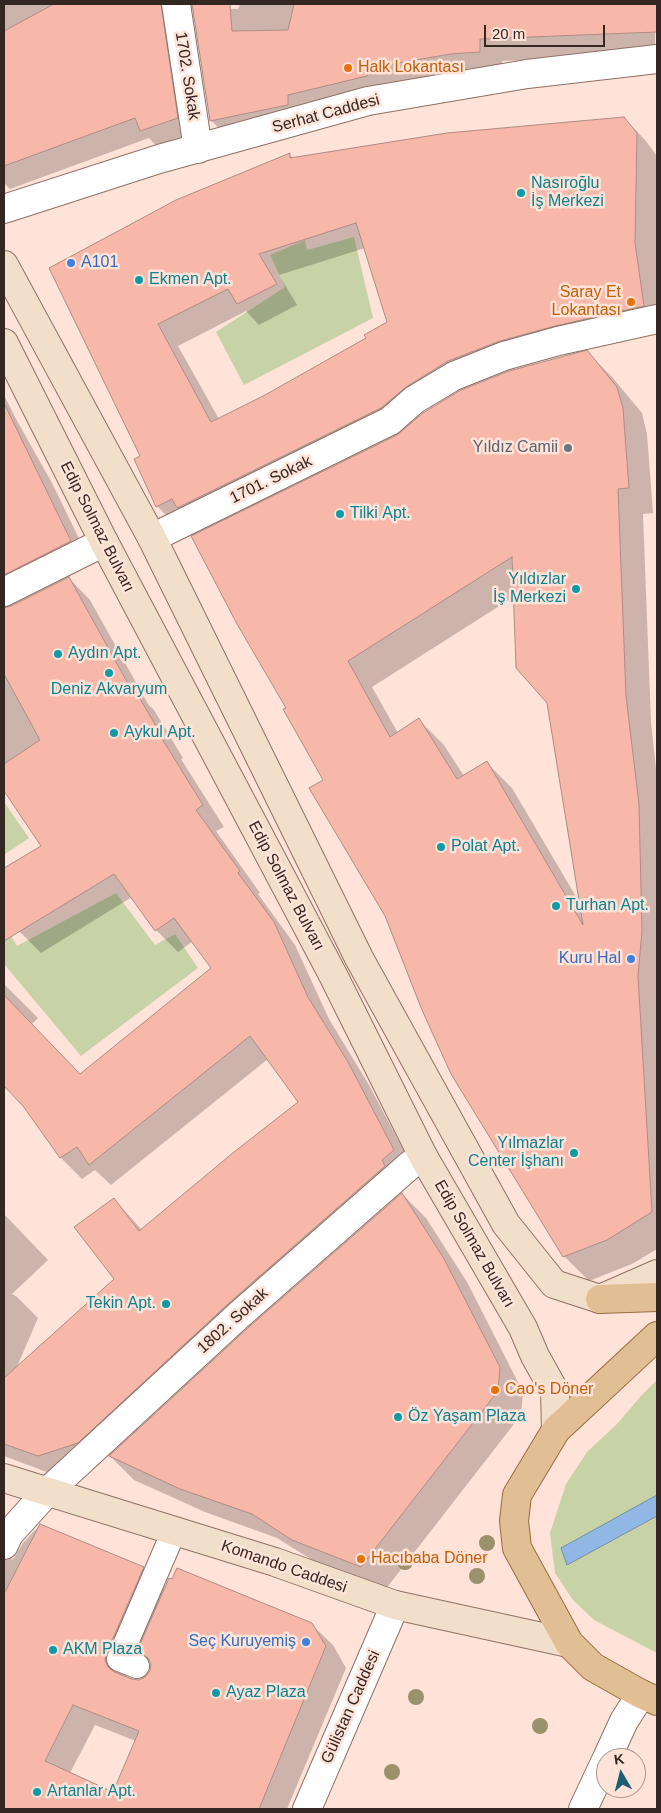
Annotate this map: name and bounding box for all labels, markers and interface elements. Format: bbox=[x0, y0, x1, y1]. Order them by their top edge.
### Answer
scale bar bbox=[486, 15, 607, 47]
text: 20 m bbox=[492, 25, 525, 42]
street label: 1702. Sokak bbox=[171, 31, 203, 121]
place label: Halk Lokantası bbox=[358, 58, 464, 78]
marker: Halk Lokantası bbox=[342, 62, 354, 74]
street label: Serhat Caddesi bbox=[270, 90, 382, 138]
place label: Nasıroğlu İş Merkezi bbox=[531, 174, 604, 212]
marker: Nasıroğlu İş Merkezi bbox=[515, 187, 527, 199]
place label: A101 bbox=[81, 253, 118, 273]
marker: A101 bbox=[65, 257, 77, 269]
place label: Ekmen Apt. bbox=[149, 270, 232, 290]
marker: Ekmen Apt. bbox=[133, 274, 145, 286]
place label: Saray Et Lokantası bbox=[552, 283, 621, 321]
marker: Saray Et Lokantası bbox=[625, 296, 637, 308]
place label: Yıldız Camii bbox=[473, 438, 558, 458]
marker: Yıldız Camii bbox=[562, 442, 574, 454]
street label: 1701. Sokak bbox=[227, 452, 315, 508]
street label: Edip Solmaz Bulvarı bbox=[56, 458, 138, 596]
place label: Tilki Apt. bbox=[350, 504, 411, 524]
marker: Tilki Apt. bbox=[334, 508, 346, 520]
place label: Yıldızlar İş Merkezi bbox=[493, 570, 566, 608]
marker: Yıldızlar İş Merkezi bbox=[570, 583, 582, 595]
place label: Aydın Apt. bbox=[68, 644, 142, 664]
marker: Aydın Apt. bbox=[52, 648, 64, 660]
marker: Deniz Akvaryum bbox=[103, 667, 115, 679]
place label: Deniz Akvaryum bbox=[51, 680, 167, 700]
place label: Aykul Apt. bbox=[124, 723, 196, 743]
marker: Aykul Apt. bbox=[108, 727, 120, 739]
street label: Edip Solmaz Bulvarı bbox=[244, 818, 328, 954]
place label: Polat Apt. bbox=[451, 837, 520, 857]
marker: Polat Apt. bbox=[435, 841, 447, 853]
place label: Turhan Apt. bbox=[566, 896, 649, 916]
marker: Turhan Apt. bbox=[550, 900, 562, 912]
place label: Kuru Hal bbox=[559, 949, 621, 969]
marker: Kuru Hal bbox=[625, 953, 637, 965]
place label: Yılmazlar Center İşhanı bbox=[468, 1134, 564, 1172]
marker: Yılmazlar Center İşhanı bbox=[568, 1147, 580, 1159]
street label: Edip Solmaz Bulvarı bbox=[430, 1177, 518, 1311]
street label: 1802. Sokak bbox=[194, 1284, 272, 1358]
place label: Tekin Apt. bbox=[86, 1294, 156, 1314]
marker: Tekin Apt. bbox=[160, 1298, 172, 1310]
place label: Cao's Döner bbox=[505, 1380, 593, 1400]
marker: Cao's Döner bbox=[489, 1384, 501, 1396]
place label: Öz Yaşam Plaza bbox=[408, 1407, 526, 1427]
marker: Öz Yaşam Plaza bbox=[392, 1411, 404, 1423]
street label: Komando Caddesi bbox=[219, 1536, 349, 1598]
place label: Hacıbaba Döner bbox=[371, 1549, 488, 1569]
marker: Hacıbaba Döner bbox=[355, 1553, 367, 1565]
place label: Seç Kuruyemiş bbox=[188, 1632, 296, 1652]
marker: Seç Kuruyemiş bbox=[300, 1636, 312, 1648]
place label: AKM Plaza bbox=[63, 1640, 142, 1660]
marker: AKM Plaza bbox=[47, 1644, 59, 1656]
street label: Gülistan Caddesi bbox=[317, 1647, 385, 1767]
place label: Ayaz Plaza bbox=[226, 1683, 306, 1703]
marker: Ayaz Plaza bbox=[210, 1687, 222, 1699]
north arrow bbox=[596, 1748, 646, 1798]
text: K bbox=[613, 1751, 625, 1768]
place label: Artanlar Apt. bbox=[47, 1782, 136, 1802]
marker: Artanlar Apt. bbox=[31, 1786, 43, 1798]

